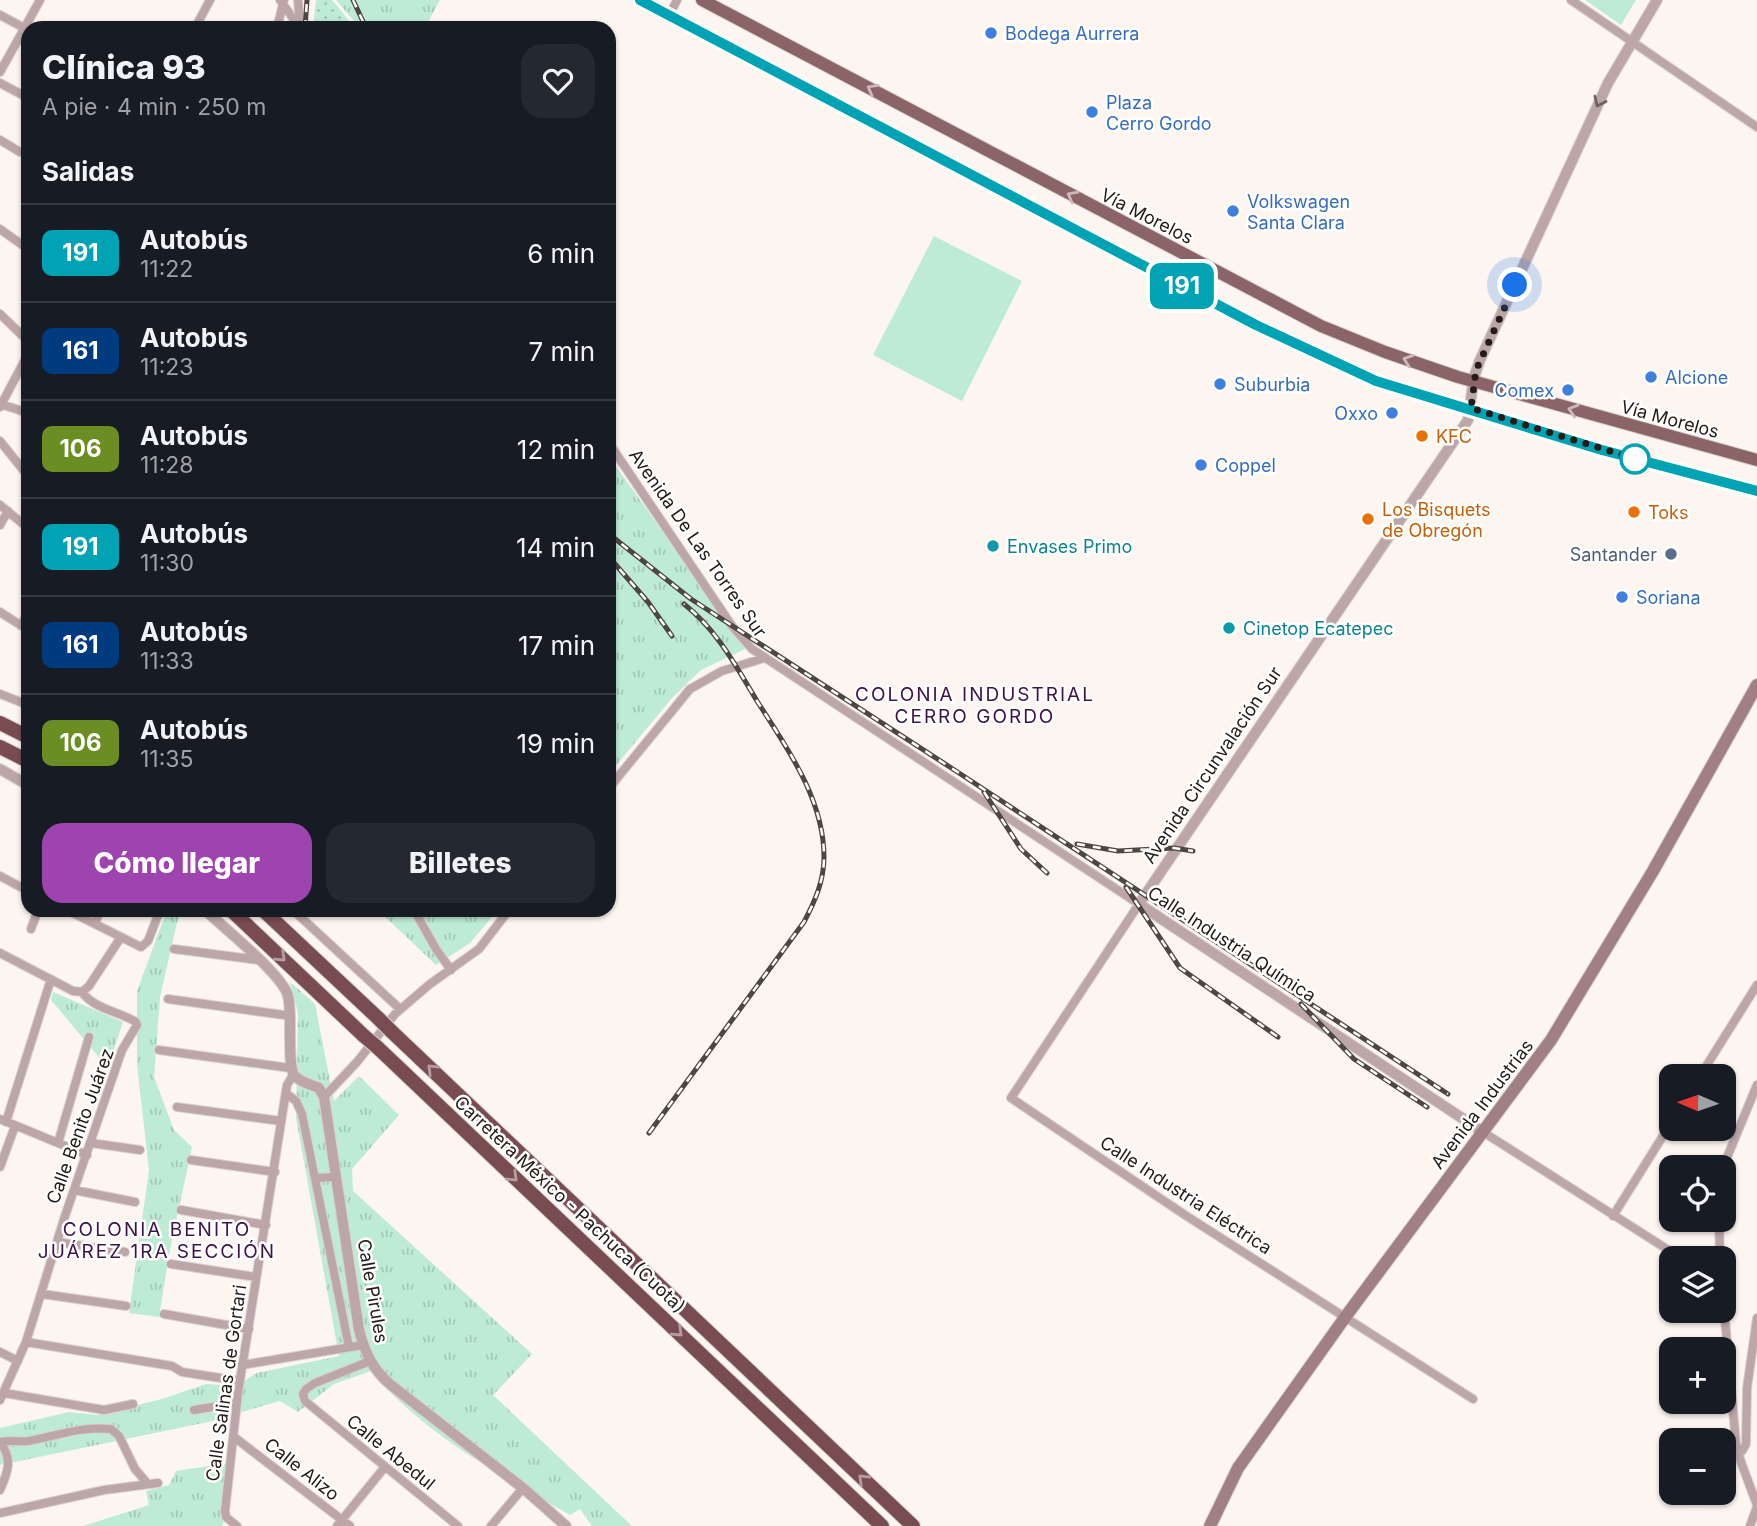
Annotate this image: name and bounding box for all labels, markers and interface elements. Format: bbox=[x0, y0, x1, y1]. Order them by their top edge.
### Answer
place label: Bodega Aurrera bbox=[1005, 23, 1139, 44]
marker: Bodega Aurrera bbox=[983, 25, 999, 41]
button: heart bbox=[521, 44, 595, 118]
text: Clínica 93 bbox=[42, 47, 206, 87]
one-way arrow bbox=[866, 84, 879, 97]
place label: Plaza Cerro Gordo bbox=[1106, 92, 1212, 134]
text: A pie · 4 min · 250 m bbox=[42, 93, 266, 121]
one-way arrow bbox=[1593, 95, 1607, 108]
marker: Plaza Cerro Gordo bbox=[1084, 104, 1100, 120]
text: Salidas bbox=[42, 156, 134, 187]
street label: Vía Morelos bbox=[1097, 184, 1197, 248]
one-way arrow bbox=[1067, 191, 1079, 205]
place label: Volkswagen Santa Clara bbox=[1247, 191, 1350, 233]
marker: Volkswagen Santa Clara bbox=[1225, 203, 1241, 219]
text: Autobús bbox=[140, 224, 248, 255]
text: 191 bbox=[62, 238, 99, 267]
text: 6 min bbox=[527, 238, 595, 269]
text: 11:22 bbox=[140, 255, 193, 283]
line badge: 191 bbox=[1142, 263, 1222, 309]
your location bbox=[1497, 267, 1532, 302]
text: 191 bbox=[1164, 271, 1200, 300]
text: Autobús bbox=[140, 322, 248, 353]
text: 161 bbox=[62, 336, 99, 365]
text: 7 min bbox=[529, 336, 595, 367]
text: 11:23 bbox=[140, 353, 194, 381]
one-way arrow bbox=[1403, 354, 1415, 368]
place label: Alcione bbox=[1665, 367, 1728, 388]
marker: Alcione bbox=[1643, 369, 1659, 385]
place label: Suburbia bbox=[1234, 374, 1310, 395]
marker: Suburbia bbox=[1212, 376, 1228, 392]
place label: Comex bbox=[1494, 380, 1554, 401]
marker: Comex bbox=[1560, 382, 1576, 398]
street label: Vía Morelos bbox=[1619, 396, 1721, 442]
place label: Oxxo bbox=[1334, 403, 1378, 424]
one-way arrow bbox=[1567, 403, 1579, 418]
marker: Oxxo bbox=[1384, 405, 1400, 421]
text: Autobús bbox=[140, 420, 248, 451]
place label: KFC bbox=[1436, 426, 1472, 447]
marker: KFC bbox=[1414, 428, 1430, 444]
text: 106 bbox=[59, 434, 102, 463]
text: 12 min bbox=[517, 434, 595, 465]
unlabelled marker bbox=[1620, 444, 1650, 474]
street label: Avenida De Las Torres Sur bbox=[625, 445, 771, 641]
text: 11:28 bbox=[140, 451, 194, 479]
place label: Coppel bbox=[1215, 455, 1276, 476]
marker: Coppel bbox=[1193, 457, 1209, 473]
place label: Los Bisquets de Obregón bbox=[1382, 499, 1491, 541]
place label: Toks bbox=[1648, 502, 1688, 523]
marker: Toks bbox=[1626, 504, 1642, 520]
marker: Los Bisquets de Obregón bbox=[1360, 511, 1376, 527]
text: Autobús bbox=[140, 518, 248, 549]
text: 191 bbox=[62, 532, 99, 561]
text: 14 min bbox=[516, 532, 595, 563]
place label: Envases Primo bbox=[1007, 536, 1132, 557]
marker: Envases Primo bbox=[985, 538, 1001, 554]
place label: Santander bbox=[1570, 544, 1657, 565]
marker: Santander bbox=[1663, 546, 1679, 562]
text: 11:30 bbox=[140, 549, 194, 577]
place label: Soriana bbox=[1636, 587, 1701, 608]
marker: Soriana bbox=[1614, 589, 1630, 605]
text: Autobús bbox=[140, 616, 248, 647]
place label: Cinetop Ecatepec bbox=[1243, 618, 1394, 639]
marker: Cinetop Ecatepec bbox=[1221, 620, 1237, 636]
text: 161 bbox=[62, 630, 99, 659]
text: 17 min bbox=[518, 630, 595, 661]
text: 11:33 bbox=[140, 647, 194, 675]
street label: Avenida Circunvalación Sur bbox=[1138, 663, 1286, 867]
district label: COLONIA INDUSTRIAL CERRO GORDO bbox=[855, 683, 1095, 728]
text: Autobús bbox=[140, 714, 248, 745]
text: 106 bbox=[59, 728, 102, 757]
text: 19 min bbox=[517, 728, 595, 759]
text: 11:35 bbox=[140, 745, 194, 773]
button: Cómo llegar bbox=[42, 823, 312, 903]
button: Billetes bbox=[326, 823, 595, 903]
street label: Calle Industria Química bbox=[1144, 882, 1320, 1006]
one-way arrow bbox=[273, 948, 286, 961]
street label: Avenida Industrias bbox=[1427, 1035, 1537, 1173]
street label: Calle Benito Juárez bbox=[42, 1045, 118, 1207]
north arrow bbox=[1659, 1064, 1736, 1141]
map controls bbox=[1659, 1064, 1736, 1505]
one-way arrow bbox=[427, 1065, 440, 1078]
street label: Carretera México - Pachuca (Cuota) bbox=[450, 1091, 690, 1317]
street label: Calle Industria Eléctrica bbox=[1096, 1132, 1276, 1258]
button: locate bbox=[1659, 1155, 1736, 1232]
one-way arrow bbox=[505, 1168, 518, 1181]
district label: COLONIA BENITO JUÁREZ 1RA SECCIÓN bbox=[38, 1218, 276, 1263]
street label: Calle Pirules bbox=[354, 1237, 392, 1345]
button: layers bbox=[1659, 1246, 1736, 1323]
street label: Calle Salinas de Gortari bbox=[202, 1283, 250, 1483]
one-way arrow bbox=[670, 1324, 683, 1337]
button: + bbox=[1659, 1337, 1736, 1414]
street label: Calle Abedul bbox=[343, 1410, 439, 1494]
button: − bbox=[1659, 1428, 1736, 1505]
street label: Calle Alizo bbox=[260, 1433, 344, 1505]
one-way arrow bbox=[858, 1475, 871, 1488]

